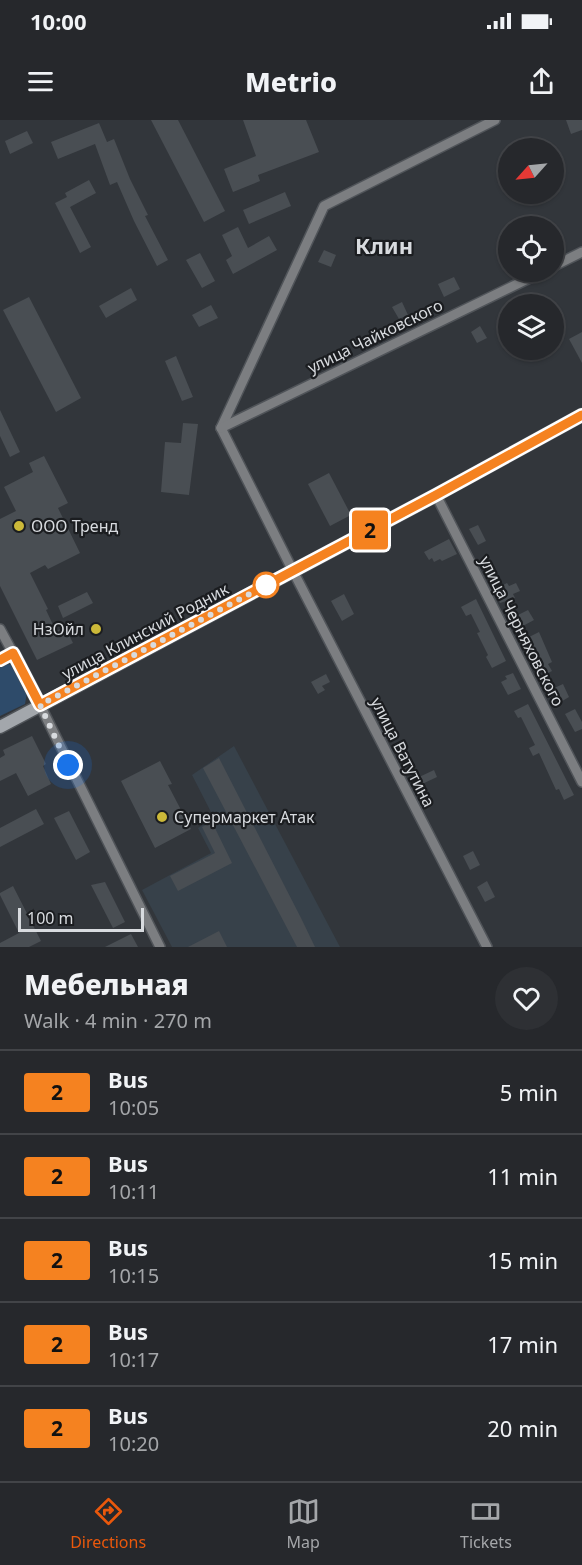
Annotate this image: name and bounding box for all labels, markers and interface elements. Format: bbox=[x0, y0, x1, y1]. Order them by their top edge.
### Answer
text: 10:00 bbox=[30, 6, 87, 36]
text: Metrio bbox=[245, 63, 337, 100]
icon: menu bbox=[24, 65, 57, 98]
icon: share bbox=[525, 65, 558, 98]
north arrow bbox=[498, 138, 564, 204]
map controls bbox=[498, 138, 564, 360]
button: locate bbox=[498, 216, 564, 282]
district label: Клин bbox=[355, 230, 413, 260]
street label: улица Чайковского bbox=[304, 294, 446, 378]
button: layers bbox=[498, 294, 564, 360]
line badge: 2 bbox=[350, 510, 389, 550]
place label: ООО Тренд bbox=[31, 515, 118, 537]
text: 2 bbox=[364, 516, 376, 544]
marker: ООО Тренд bbox=[12, 519, 26, 533]
street label: улица Черняховского bbox=[474, 552, 570, 710]
unlabelled marker bbox=[253, 572, 279, 598]
street label: улица Клинский Родник bbox=[58, 577, 233, 684]
place label: НзОйл bbox=[33, 618, 84, 640]
marker: НзОйл bbox=[89, 622, 103, 636]
street label: улица Ватутина bbox=[366, 693, 440, 811]
your location bbox=[53, 750, 83, 780]
place label: Супермаркет Атак bbox=[174, 806, 315, 828]
marker: Супермаркет Атак bbox=[155, 810, 169, 824]
scale bar bbox=[18, 905, 144, 932]
text: 100 m bbox=[27, 907, 74, 929]
text: Мебельная bbox=[24, 965, 189, 1003]
button: heart bbox=[495, 967, 558, 1030]
text: Walk · 4 min · 270 m bbox=[24, 1007, 212, 1034]
text: Bus bbox=[108, 1064, 148, 1094]
text: 5 min bbox=[500, 1077, 558, 1107]
text: 2 bbox=[51, 1078, 63, 1106]
text: 10:05 bbox=[108, 1094, 159, 1121]
text: Bus bbox=[108, 1148, 148, 1178]
text: 11 min bbox=[487, 1161, 558, 1191]
text: 2 bbox=[51, 1162, 63, 1190]
text: 10:11 bbox=[108, 1178, 159, 1205]
text: Bus bbox=[108, 1232, 148, 1262]
text: 15 min bbox=[487, 1245, 558, 1275]
text: 2 bbox=[51, 1246, 63, 1274]
text: 10:15 bbox=[108, 1262, 159, 1289]
text: Bus bbox=[108, 1316, 148, 1346]
text: 17 min bbox=[487, 1329, 558, 1359]
text: 2 bbox=[51, 1330, 63, 1358]
text: 10:17 bbox=[108, 1346, 159, 1373]
text: Bus bbox=[108, 1400, 148, 1430]
text: 20 min bbox=[487, 1413, 558, 1443]
text: 2 bbox=[51, 1414, 63, 1442]
text: 10:20 bbox=[108, 1430, 159, 1457]
tab: Directions bbox=[70, 1495, 146, 1553]
tab: Map bbox=[286, 1495, 320, 1553]
tab: Tickets bbox=[460, 1495, 512, 1553]

